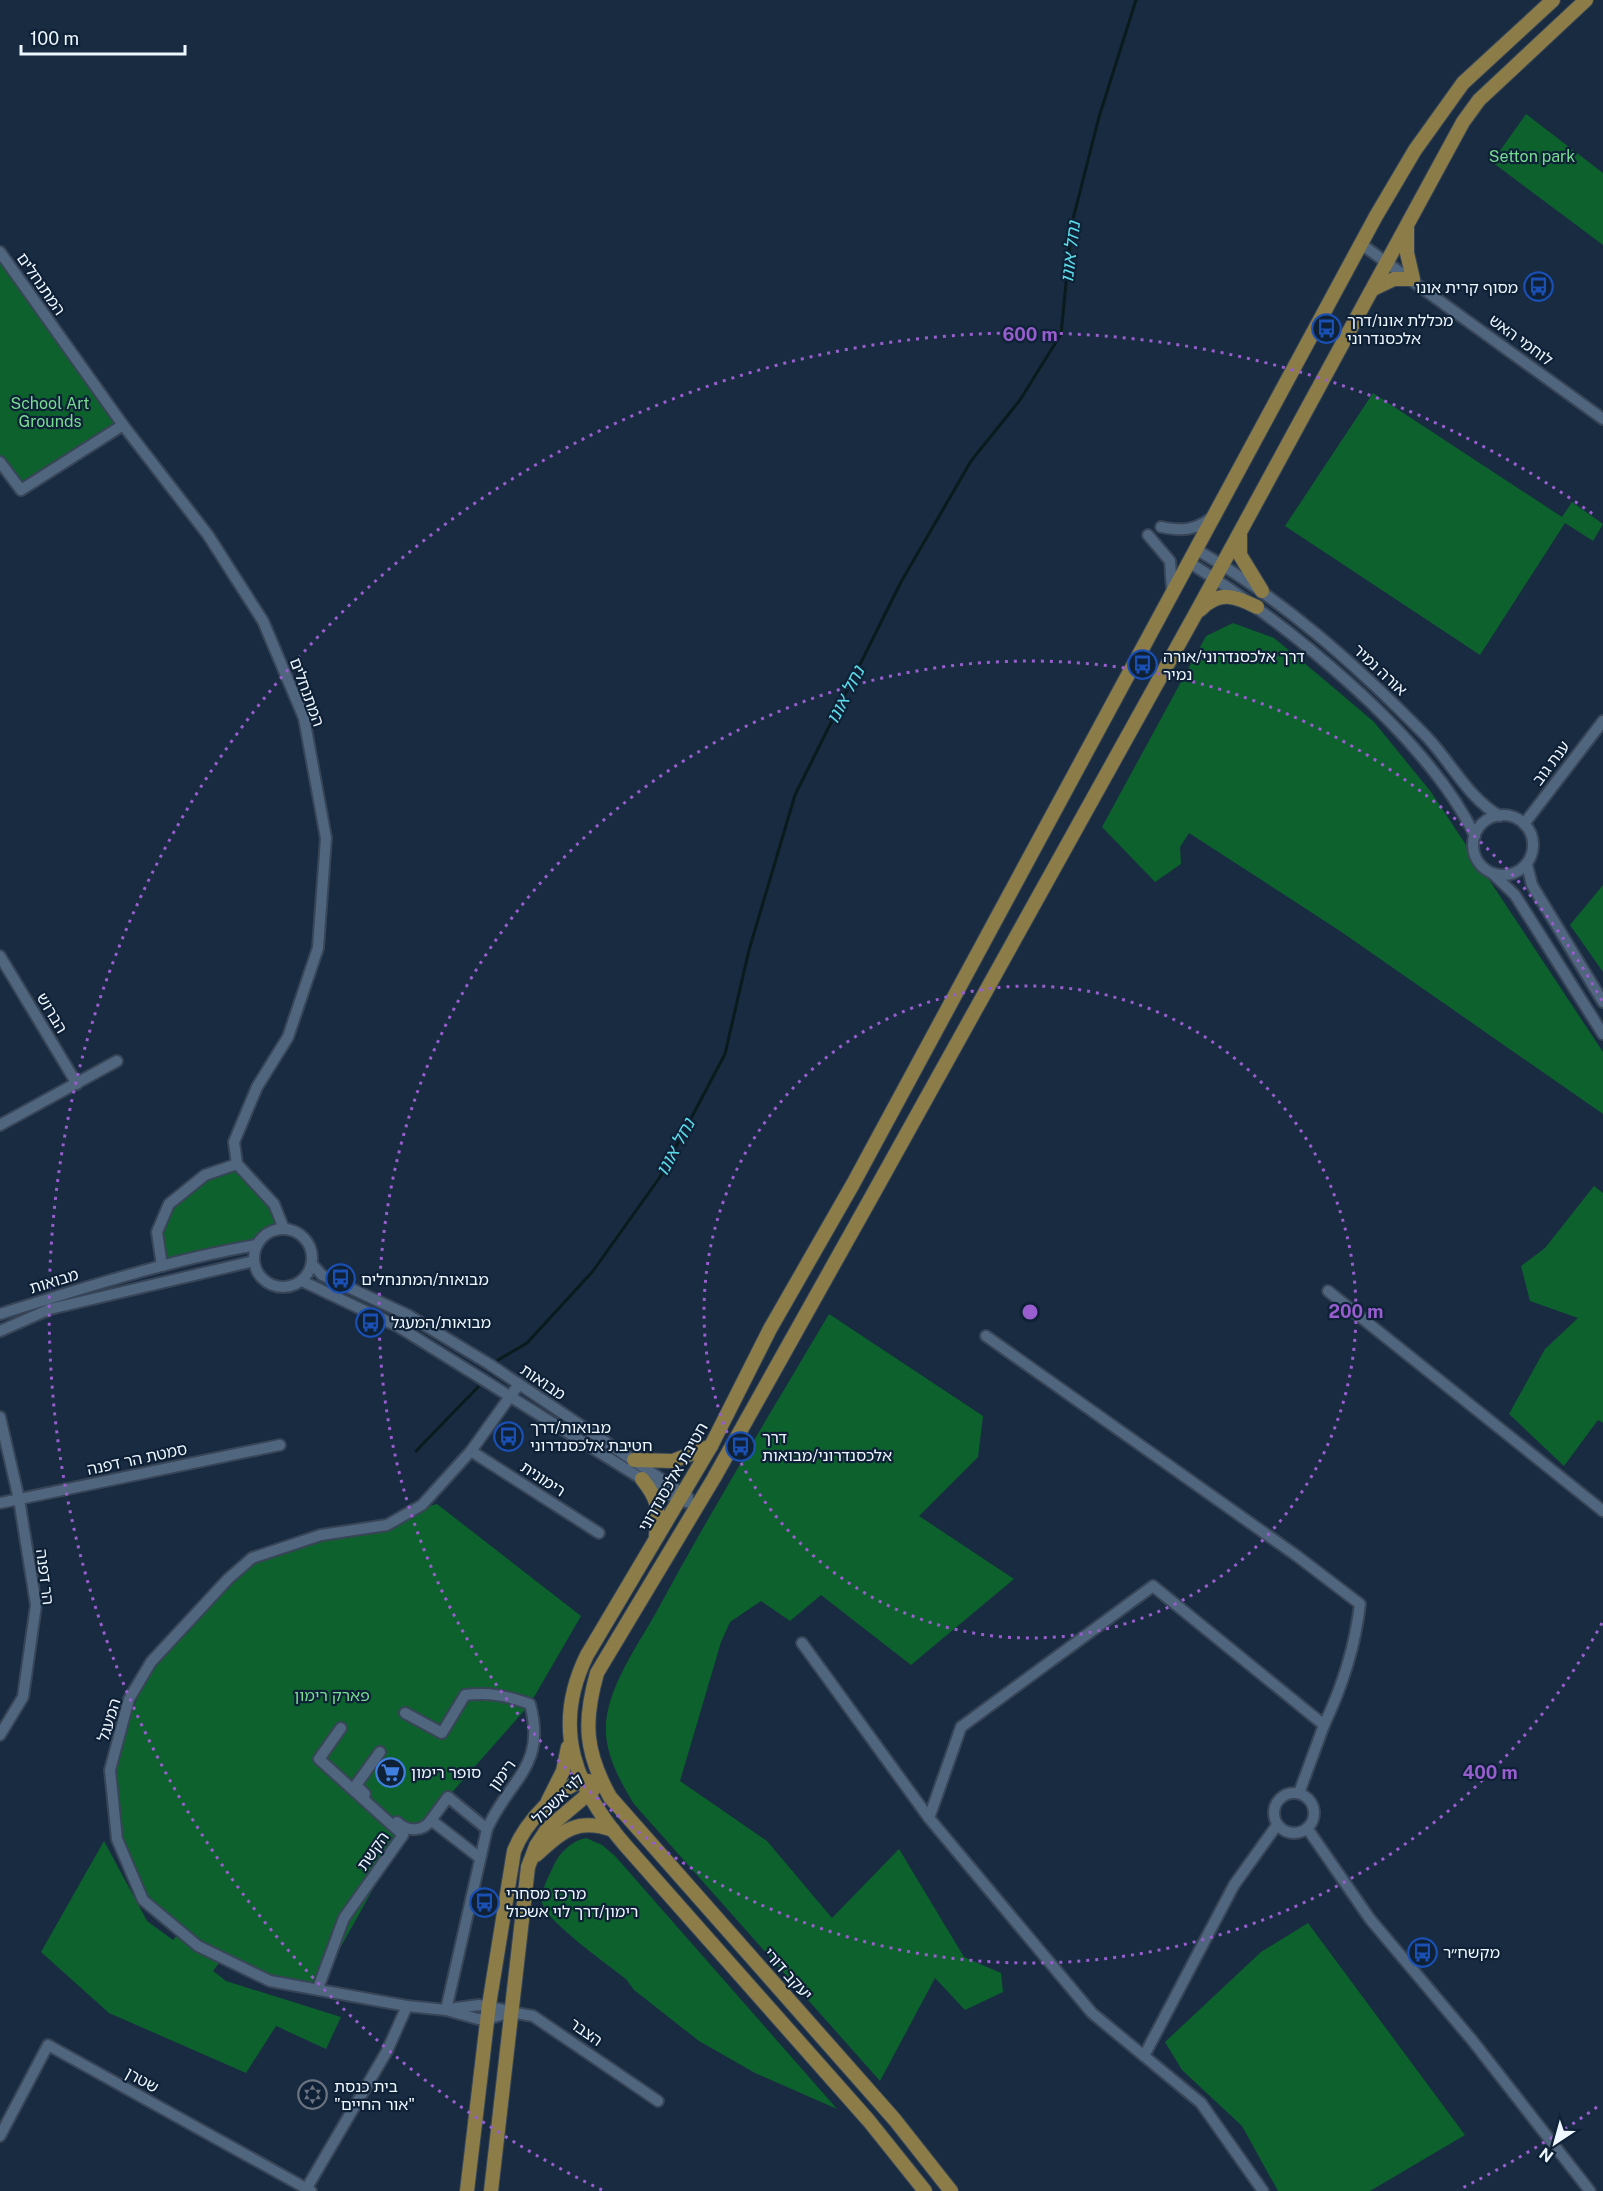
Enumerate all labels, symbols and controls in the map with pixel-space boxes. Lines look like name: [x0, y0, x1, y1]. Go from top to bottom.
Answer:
scale bar: [21, 18, 184, 56]
text: 100 m: [30, 28, 79, 49]
park label: Setton park: [1489, 147, 1575, 166]
water label: נחל אונו: [1056, 219, 1084, 284]
street label: המתנחלים: [13, 249, 69, 319]
bus stop icon: מסוף קרית אונו: [1523, 271, 1555, 303]
place label: מסוף קרית אונו: [1415, 278, 1518, 297]
street label: לוחמי האש: [1485, 310, 1557, 370]
place label: מכללת אונו/דרך אלכסנדרוני: [1347, 311, 1453, 348]
bus stop icon: מכללת אונו/דרך אלכסנדרוני: [1310, 313, 1342, 345]
text: 600 m: [1002, 324, 1058, 345]
park label: School Art Grounds: [11, 394, 89, 431]
street label: אורה נמיר: [1349, 640, 1411, 700]
place label: דרך אלכסנדרוני/אורה נמיר: [1163, 647, 1305, 684]
bus stop icon: דרך אלכסנדרוני/אורה נמיר: [1126, 649, 1158, 681]
street label: המתנחלים: [286, 655, 328, 729]
water label: נחל אונו: [822, 662, 869, 727]
street label: ענת גוב: [1528, 737, 1574, 789]
street label: הברוש: [33, 989, 71, 1037]
water label: נחל אונו: [651, 1114, 699, 1179]
bus stop icon: מבואות/המתנחלים: [324, 1263, 356, 1295]
street label: מבואות: [27, 1265, 81, 1297]
place label: מבואות/המתנחלים: [361, 1270, 489, 1289]
text: 200 m: [1329, 1301, 1383, 1322]
centre of rings: [1020, 1302, 1040, 1322]
bus stop icon: מבואות/המעגל: [354, 1306, 386, 1338]
place label: מבואות/המעגל: [391, 1313, 491, 1332]
street label: מבואות: [517, 1360, 569, 1404]
place label: מבואות/דרך חטיבת אלכסנדרוני: [530, 1418, 653, 1455]
street label: חטיבת אלכסנדרוני: [634, 1419, 712, 1535]
bus stop icon: מבואות/דרך חטיבת אלכסנדרוני: [493, 1420, 525, 1452]
place label: דרך אלכסנדרוני/מבואות: [762, 1428, 892, 1465]
bus stop icon: דרך אלכסנדרוני/מבואות: [725, 1430, 757, 1462]
street label: סמטת הר דפנה: [85, 1439, 189, 1479]
street label: רימונית: [517, 1458, 569, 1500]
street label: הר דפנה: [32, 1548, 58, 1606]
park label: פארק רימון: [294, 1686, 370, 1705]
street label: המעגל: [93, 1696, 125, 1744]
supermarket icon: סופר רימון: [374, 1756, 406, 1788]
street label: רימון: [484, 1756, 520, 1794]
text: 400 m: [1462, 1762, 1518, 1783]
place label: סופר רימון: [411, 1763, 481, 1782]
street label: לוי אשכול: [528, 1770, 588, 1828]
street label: הקשת: [353, 1828, 393, 1874]
place label: מרכז מסחרי רימון/דרך לוי אשכול: [506, 1884, 638, 1921]
bus stop icon: מרכז מסחרי רימון/דרך לוי אשכול: [469, 1886, 501, 1918]
bus stop icon: מקשח״ר: [1406, 1936, 1438, 1968]
place label: מקשח״ר: [1443, 1943, 1500, 1962]
street label: יעקב דורי: [760, 1944, 816, 2004]
street label: הצבר: [566, 2014, 606, 2050]
street label: שטרן: [122, 2063, 162, 2097]
place label: בית כנסת "אור החיים": [334, 2077, 415, 2114]
synagogue icon: בית כנסת "אור החיים": [297, 2079, 329, 2111]
north arrow: [1525, 2113, 1585, 2173]
text: N: [1536, 2143, 1557, 2166]

